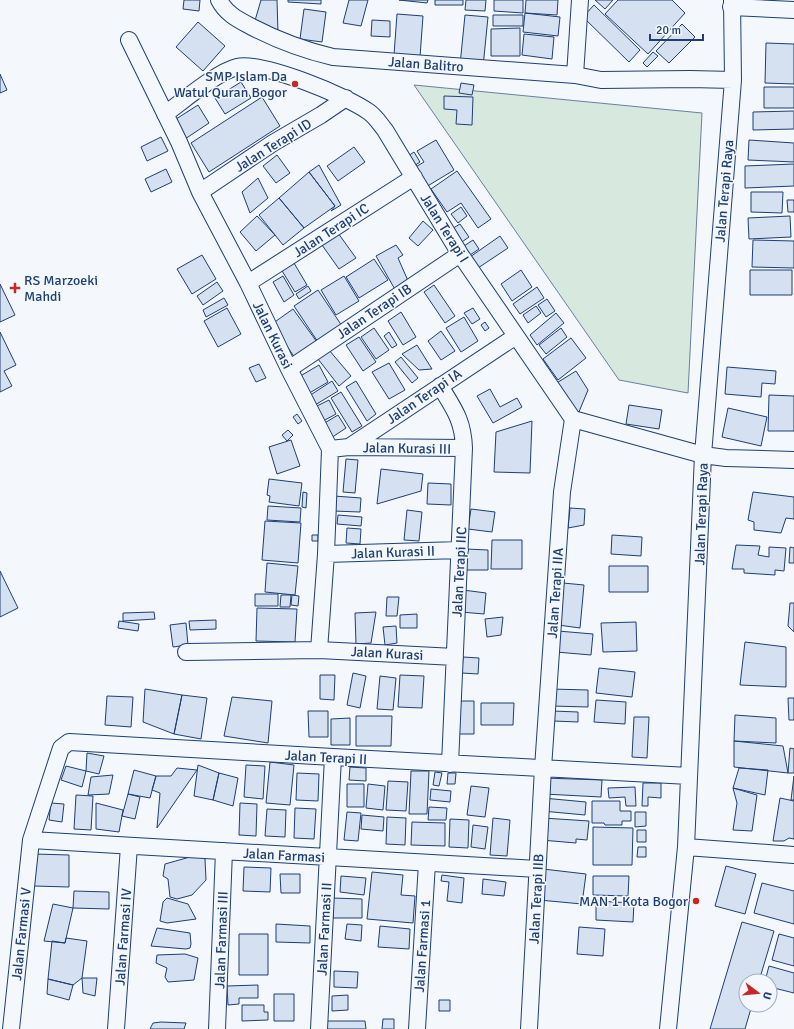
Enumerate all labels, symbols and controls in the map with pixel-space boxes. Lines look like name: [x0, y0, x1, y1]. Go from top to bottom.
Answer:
scale bar: [650, 16, 703, 42]
text: 20 m: [656, 23, 681, 38]
street label: Jalan Balitro: [388, 53, 464, 76]
place label: SMP Islam Da Watul Quran Bogor: [174, 68, 288, 101]
marker: SMP Islam Da Watul Quran Bogor: [290, 79, 300, 89]
street label: Jalan Terapi ID: [232, 115, 315, 176]
street label: Jalan Terapi Raya: [712, 139, 737, 243]
street label: Jalan Terapi I: [417, 191, 473, 266]
street label: Jalan Terapi IC: [290, 200, 372, 261]
place label: RS Marzoeki Mahdi: [24, 272, 98, 305]
street label: Jalan Terapi IB: [334, 280, 415, 343]
marker: RS Marzoeki Mahdi: [9, 282, 21, 294]
street label: Jalan Kurasi: [249, 299, 296, 372]
street label: Jalan Terapi IA: [384, 365, 465, 428]
street label: Jalan Kurasi III: [363, 439, 451, 458]
street label: Jalan Terapi Raya: [691, 462, 712, 566]
street label: Jalan Terapi IIC: [449, 526, 470, 618]
street label: Jalan Kurasi II: [351, 543, 435, 562]
street label: Jalan Terapi IIA: [544, 547, 567, 639]
street label: Jalan Kurasi: [350, 643, 424, 664]
street label: Jalan Terapi II: [284, 747, 368, 768]
street label: Jalan Farmasi: [242, 845, 325, 866]
street label: Jalan Terapi IIB: [526, 853, 547, 945]
street label: Jalan Farmasi II: [314, 882, 335, 976]
street label: Jalan Farmasi V: [8, 887, 35, 981]
street label: Jalan Farmasi IV: [112, 888, 135, 986]
street label: Jalan Farmasi III: [211, 891, 232, 989]
place label: MAN 1 Kota Bogor: [579, 893, 689, 910]
marker: MAN 1 Kota Bogor: [691, 896, 701, 906]
street label: Jalan Farmasi 1: [411, 899, 434, 993]
north arrow: [738, 973, 778, 1013]
text: U: [760, 990, 774, 1001]

